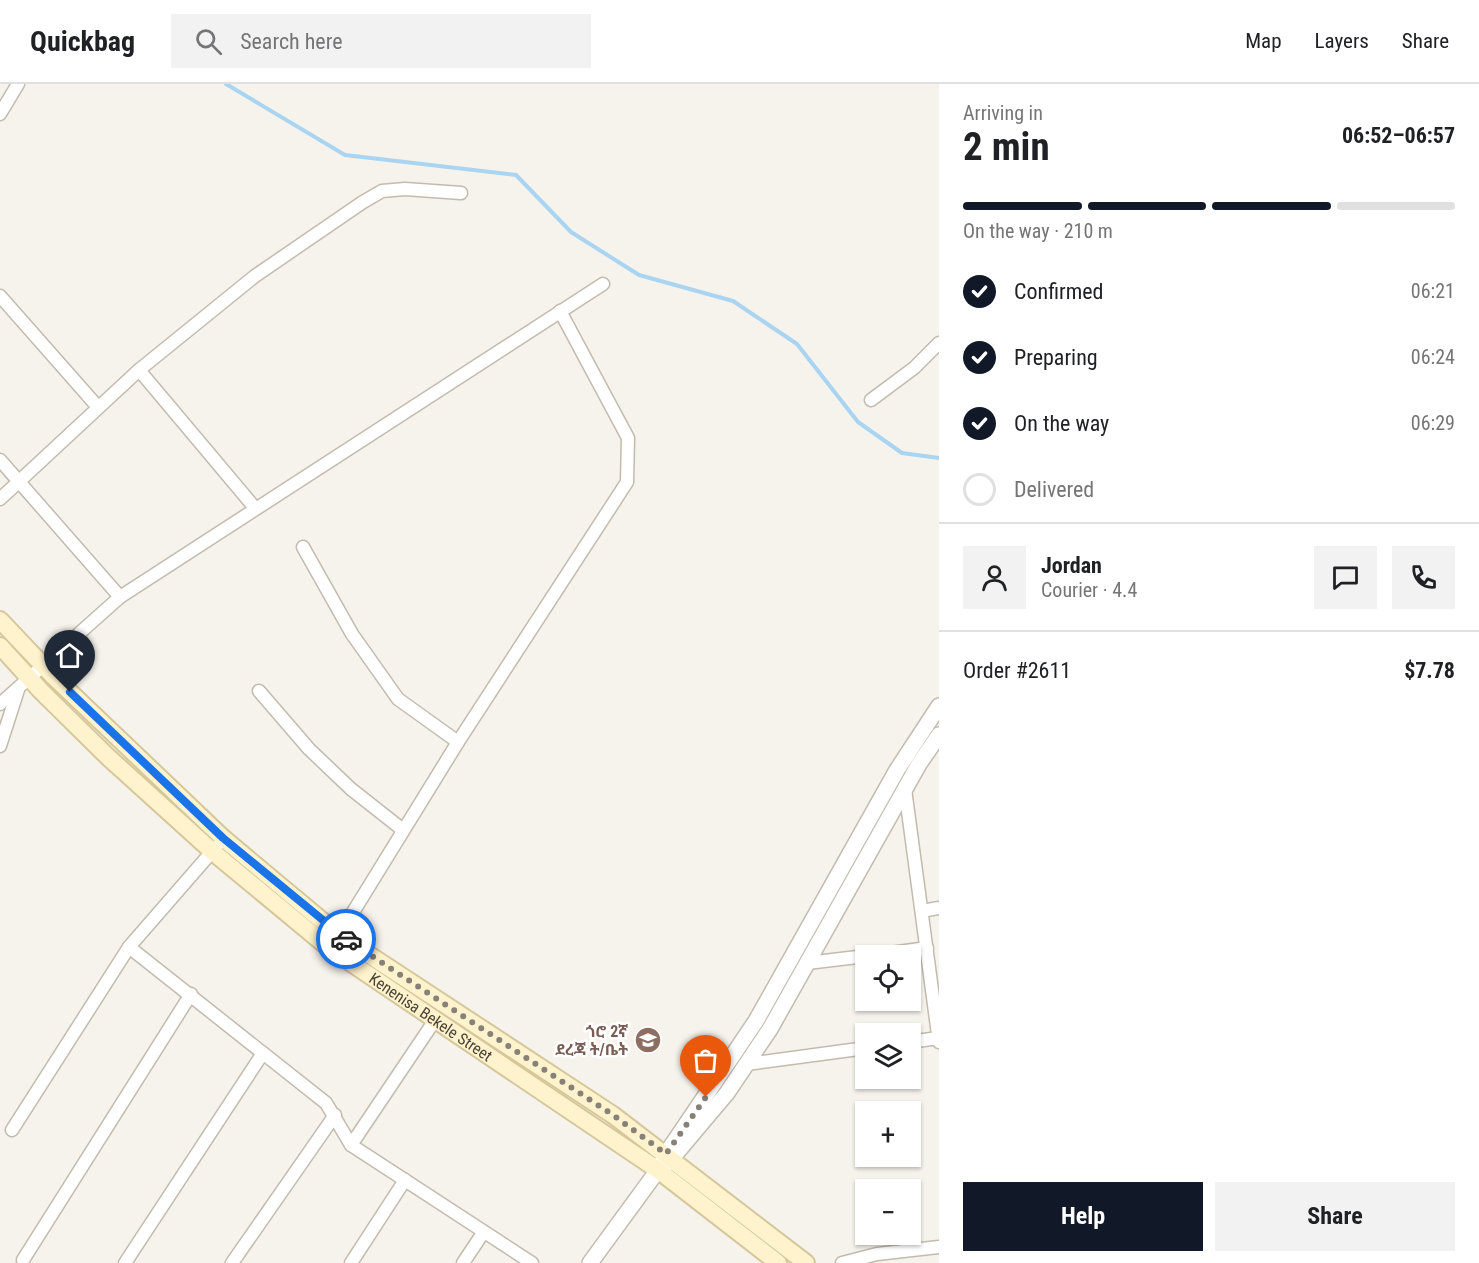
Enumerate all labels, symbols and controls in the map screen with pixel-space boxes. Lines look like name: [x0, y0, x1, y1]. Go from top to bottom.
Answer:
search box: [171, 14, 591, 68]
text: Quickbag: [30, 25, 135, 58]
icon: search: [192, 25, 225, 58]
text: Search here: [240, 29, 342, 54]
text: Map: [1245, 29, 1282, 53]
text: Layers: [1315, 29, 1369, 53]
text: Share: [1402, 29, 1449, 53]
text: Arriving in: [963, 101, 1043, 125]
text: 06:52–06:57: [1342, 123, 1455, 148]
text: 2 min: [963, 124, 1050, 170]
text: On the way · 210 m: [963, 219, 1113, 243]
icon: check: [963, 275, 996, 308]
text: Confirmed: [1014, 279, 1103, 304]
text: 06:21: [1411, 279, 1455, 303]
icon: check: [963, 341, 996, 374]
text: Preparing: [1014, 345, 1098, 370]
text: 06:24: [1411, 345, 1455, 369]
icon: check: [963, 407, 996, 440]
text: On the way: [1014, 411, 1109, 436]
text: 06:29: [1411, 411, 1455, 435]
text: Delivered: [1014, 477, 1094, 502]
button: person: [963, 546, 1026, 609]
button: chat: [1314, 546, 1377, 609]
button: phone: [1392, 546, 1455, 609]
text: Jordan: [1041, 553, 1102, 578]
text: Courier · 4.4: [1041, 578, 1137, 602]
pin: [44, 630, 95, 692]
icon: home: [53, 639, 86, 672]
text: Order #2611: [963, 658, 1071, 683]
text: $7.78: [1404, 658, 1455, 683]
courier: [316, 909, 376, 969]
icon: car: [330, 923, 363, 956]
map controls: [855, 945, 921, 1245]
button: locate: [855, 945, 921, 1011]
street label: Kenenisa Bekele Street: [365, 969, 496, 1066]
place label: ጎሮ 2ኛ ደረጃ ት/ቤት: [555, 1022, 628, 1059]
button: layers: [855, 1023, 921, 1089]
school or university icon: ጎሮ 2ኛ ደረጃ ት/ቤት: [633, 1025, 663, 1055]
pin: [680, 1035, 731, 1097]
icon: bag: [689, 1044, 722, 1077]
button: +: [855, 1101, 921, 1167]
button: −: [855, 1179, 921, 1245]
button: Help: [963, 1182, 1203, 1251]
button: Share: [1215, 1182, 1455, 1251]

